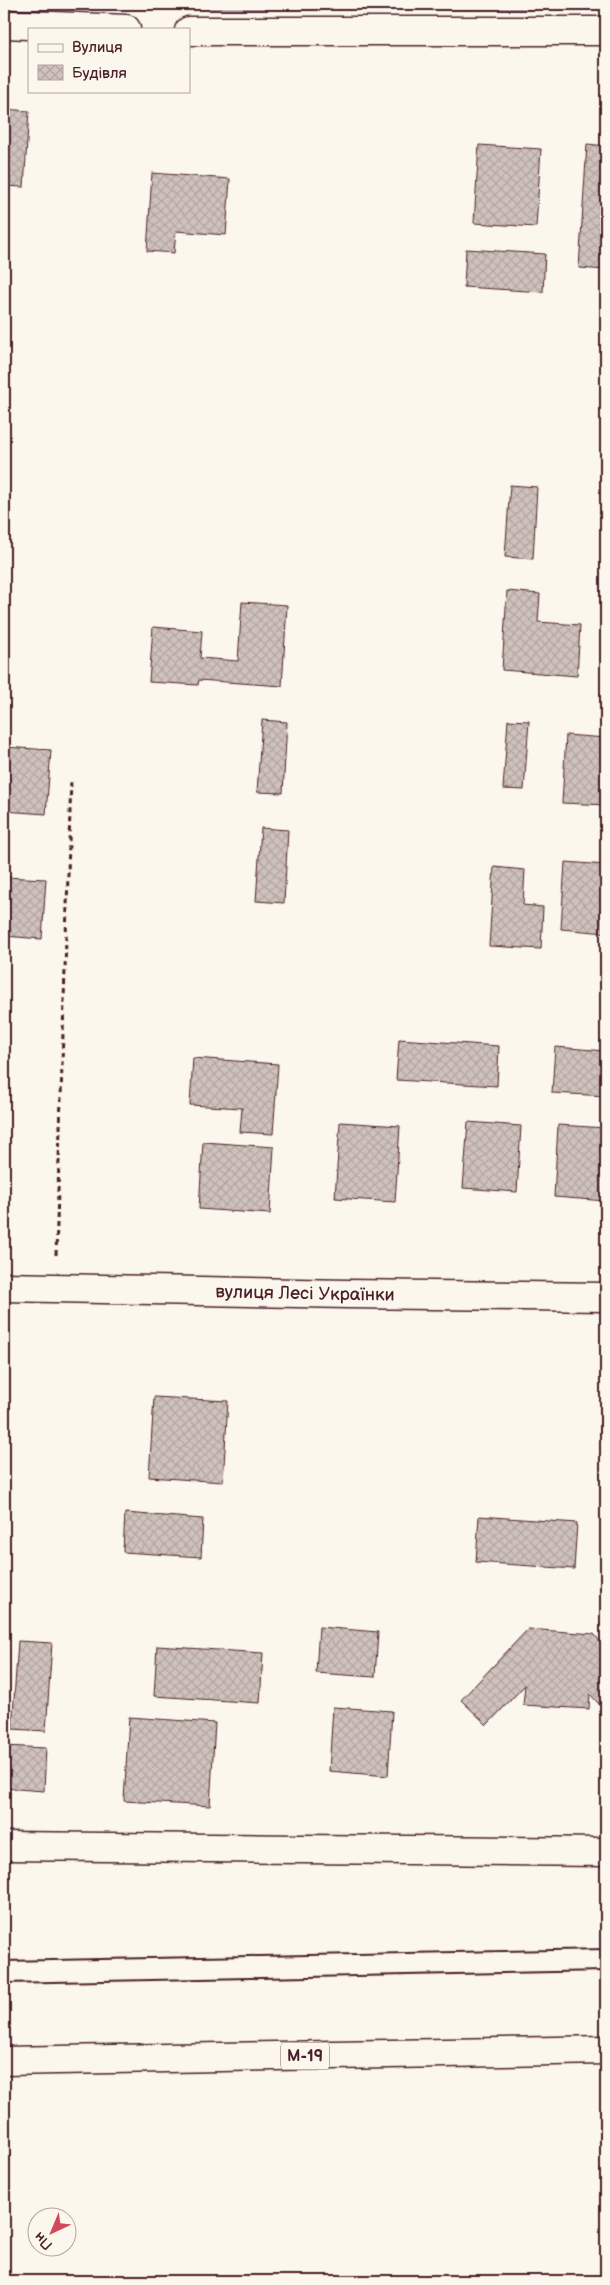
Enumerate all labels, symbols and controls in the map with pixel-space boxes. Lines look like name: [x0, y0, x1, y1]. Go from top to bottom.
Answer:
legend: [28, 28, 190, 92]
text: Вулиця: [72, 38, 123, 57]
text: Будівля: [72, 64, 127, 83]
street label: вулиця Лесі Українки: [215, 1281, 395, 1305]
road number: М-19: [281, 2042, 329, 2070]
north arrow: [28, 2208, 78, 2258]
text: Пн: [31, 2228, 56, 2254]

